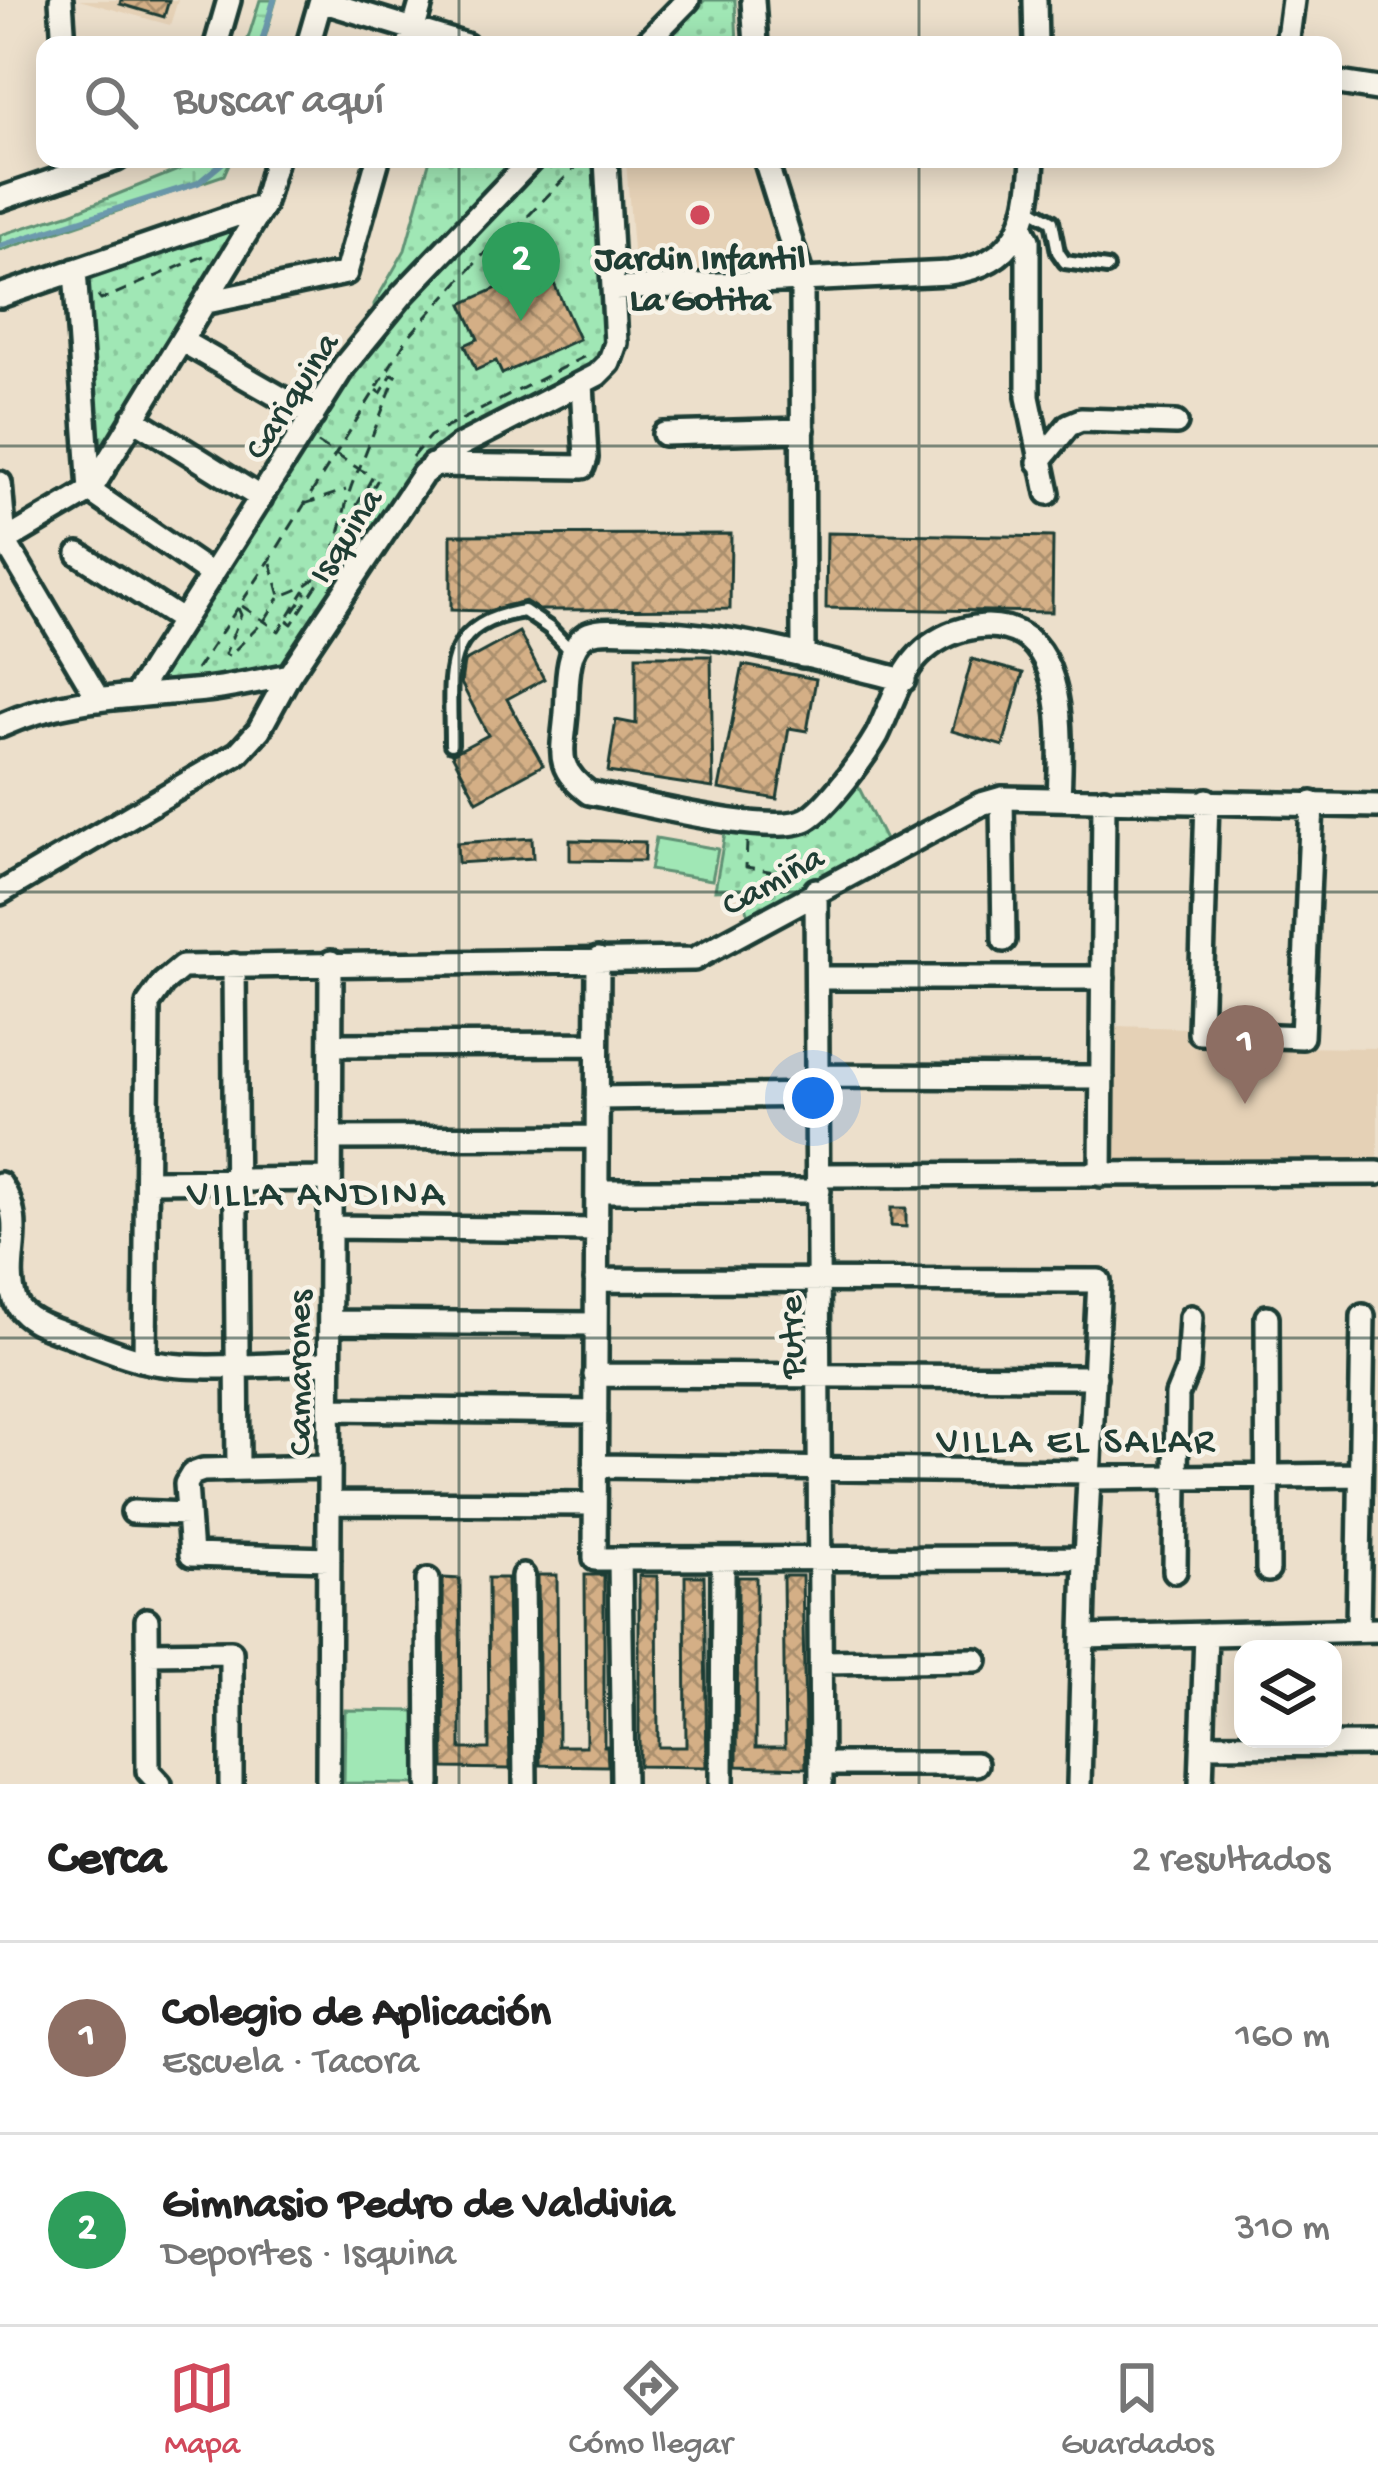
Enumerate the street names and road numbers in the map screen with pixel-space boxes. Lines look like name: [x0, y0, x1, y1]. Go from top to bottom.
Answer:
street label: Cariquina: [237, 325, 352, 469]
street label: Isquina: [302, 481, 396, 593]
street label: Camiña: [716, 838, 834, 929]
street label: Camarones: [281, 1289, 324, 1456]
street label: Putre: [772, 1295, 817, 1380]

